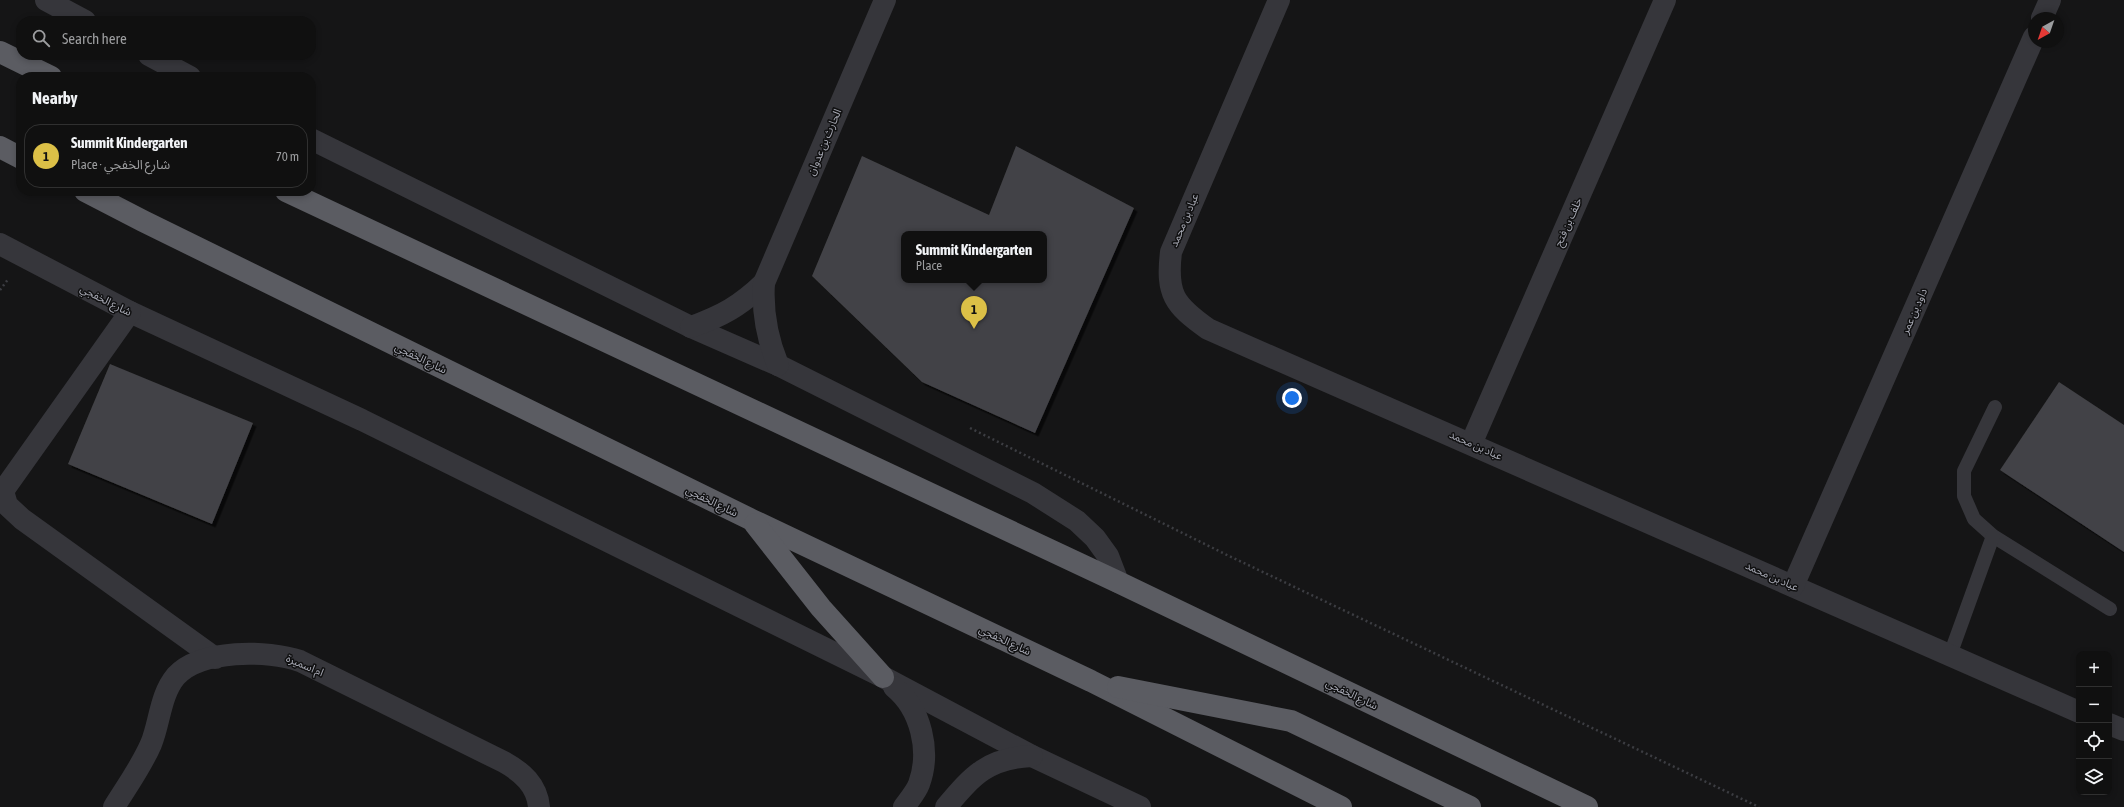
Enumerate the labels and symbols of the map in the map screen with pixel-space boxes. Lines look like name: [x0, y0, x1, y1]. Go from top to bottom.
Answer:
north arrow: [2028, 12, 2064, 48]
street label: الحارث بن عدوان: [805, 107, 844, 177]
street label: عباد بن محمد: [1167, 191, 1202, 249]
street label: خلف بن فتح: [1552, 195, 1586, 249]
street label: شارع الخفجي: [77, 282, 134, 321]
street label: داود بن عمر: [1898, 287, 1930, 337]
pin: 1: [961, 296, 987, 329]
street label: شارع الخفجي: [392, 340, 449, 379]
your location: [1282, 388, 1302, 408]
street label: عباد بن محمد: [1447, 428, 1505, 463]
street label: شارع الخفجي: [683, 483, 740, 522]
street label: عباد بن محمد: [1743, 559, 1801, 594]
street label: شارع الخفجي: [976, 623, 1033, 661]
street label: ام اسميرة: [284, 652, 326, 680]
street label: شارع الخفجي: [1323, 676, 1380, 715]

